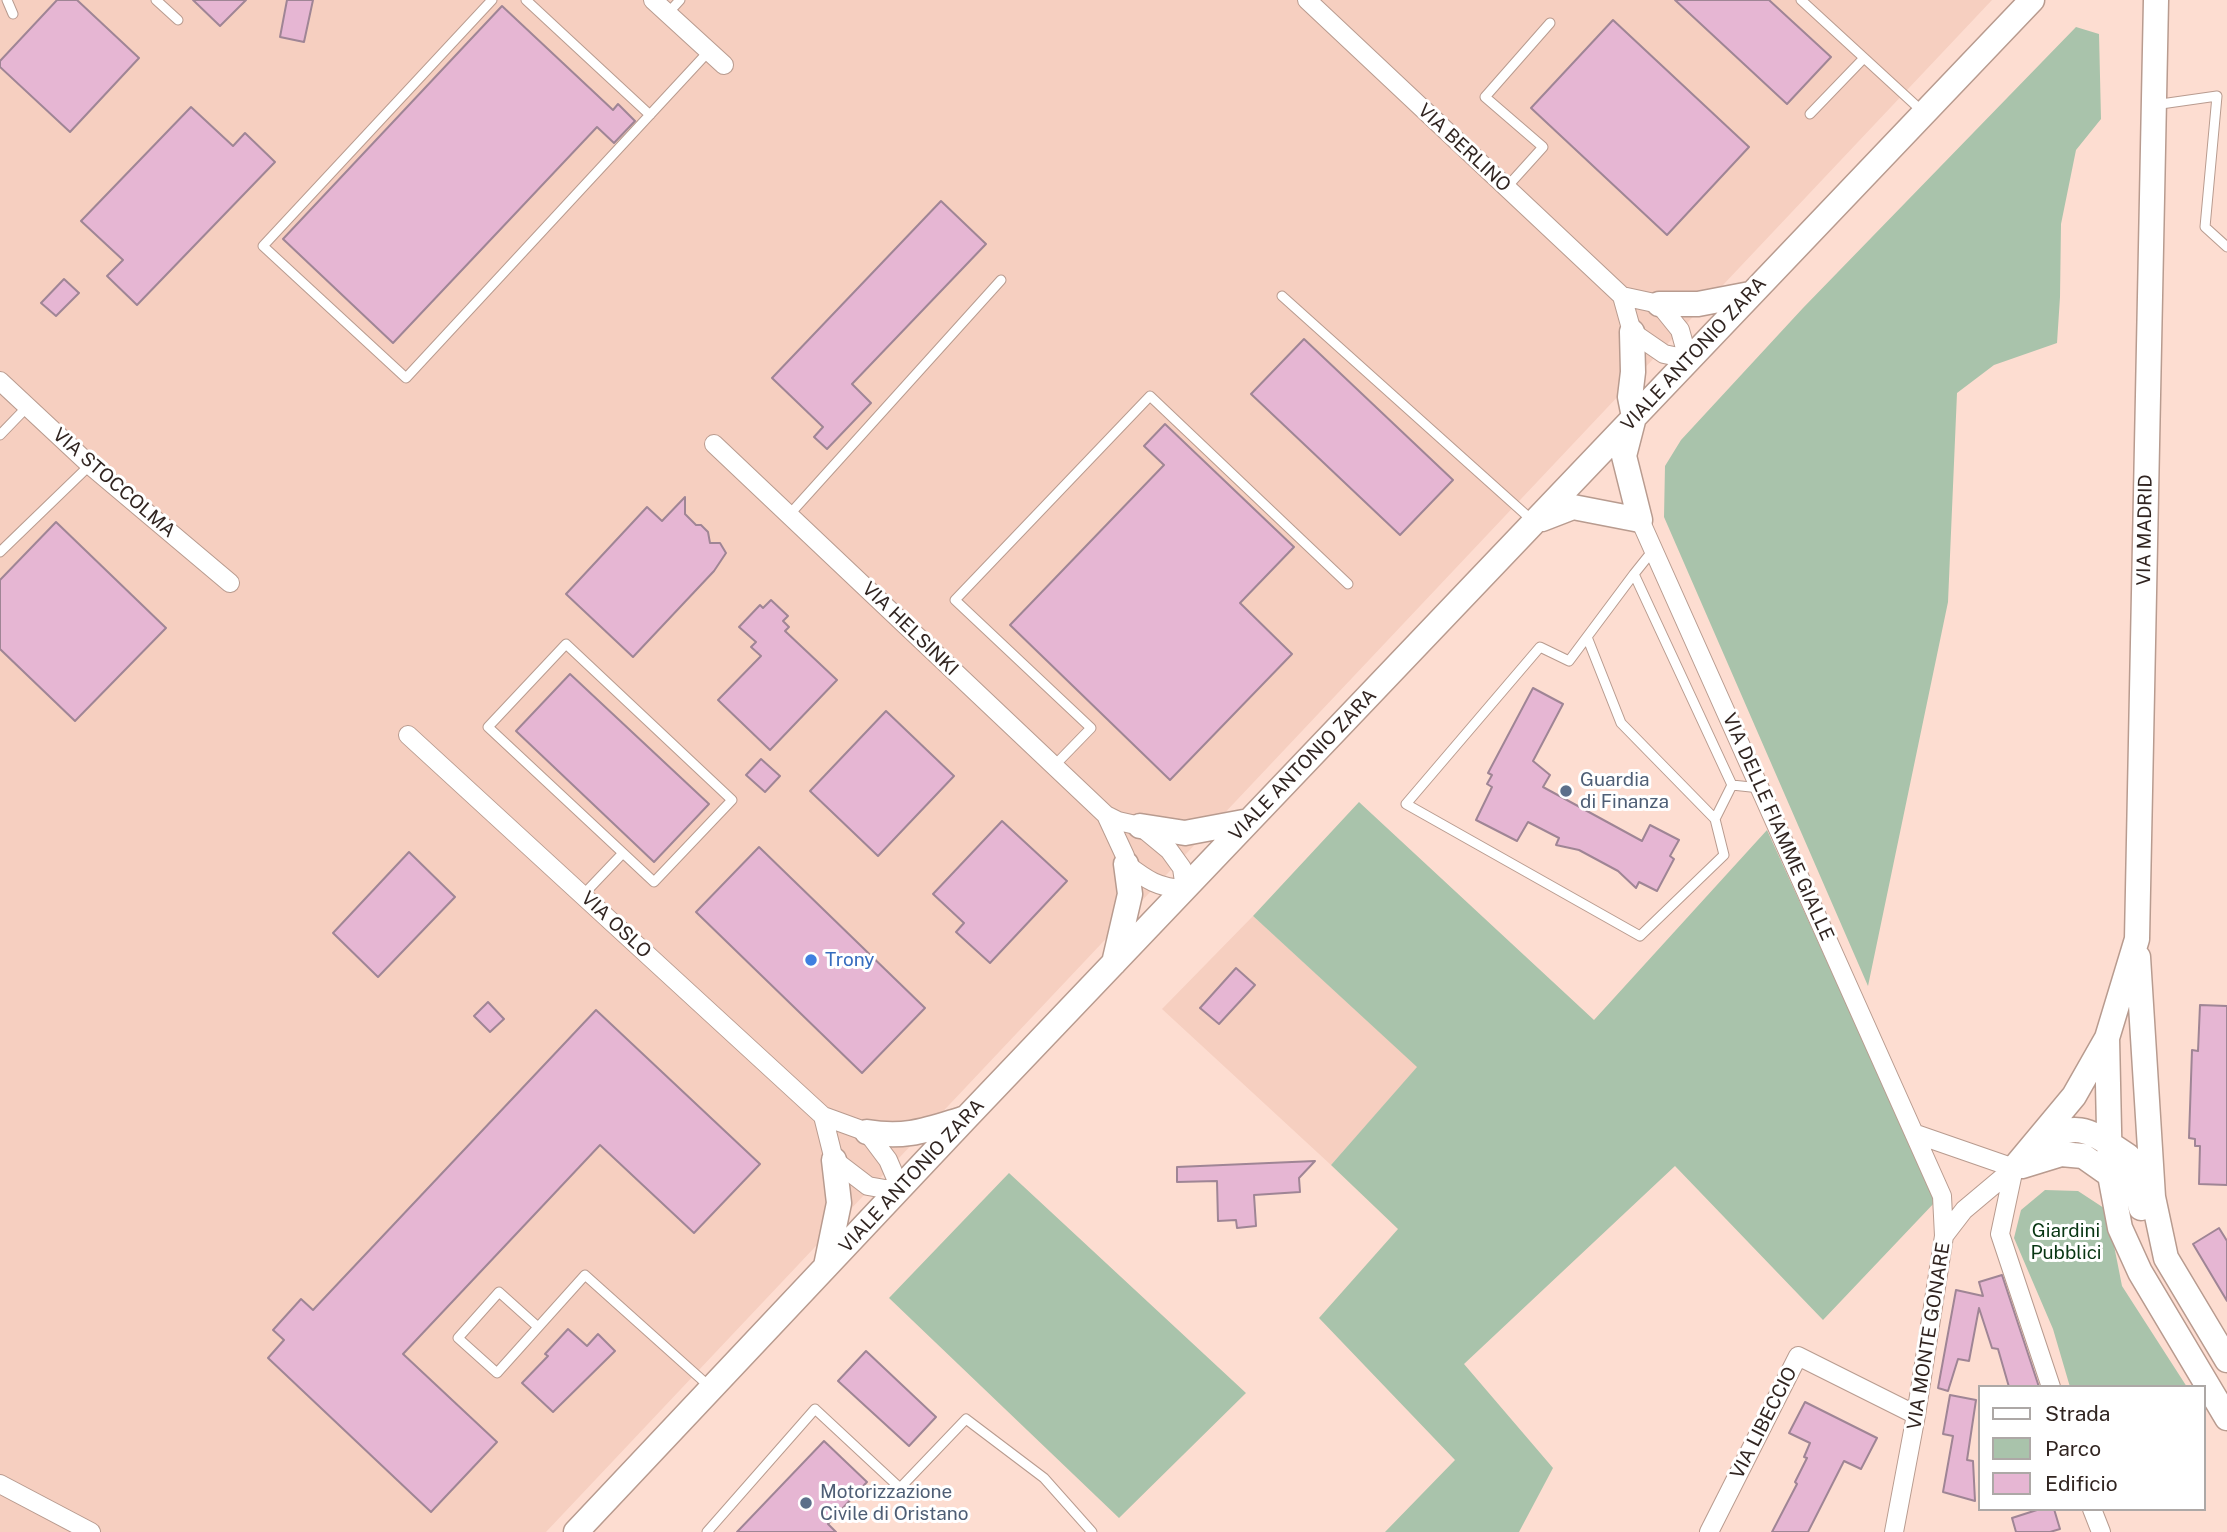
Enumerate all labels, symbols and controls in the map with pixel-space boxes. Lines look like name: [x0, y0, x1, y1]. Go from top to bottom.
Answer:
street label: VIA BERLINO: [1413, 99, 1515, 197]
street label: VIALE ANTONIO ZARA: [1617, 272, 1771, 436]
street label: VIA STOCCOLMA: [48, 424, 180, 542]
street label: VIA MADRID: [2133, 474, 2157, 586]
street label: VIA HELSINKI: [857, 577, 963, 681]
street label: VIALE ANTONIO ZARA: [1225, 684, 1381, 846]
street label: VIA DELLE FIAMME GIALLE: [1717, 710, 1839, 944]
place label: Guardia di Finanza: [1580, 769, 1669, 813]
marker: Guardia di Finanza: [1558, 783, 1574, 799]
street label: VIA OSLO: [576, 887, 656, 963]
place label: Trony: [825, 949, 874, 971]
marker: Trony: [803, 952, 819, 968]
street label: VIALE ANTONIO ZARA: [835, 1094, 989, 1258]
park label: Giardini Pubblici: [2030, 1220, 2102, 1264]
street label: VIA MONTE GONARE: [1903, 1241, 1955, 1431]
street label: VIA LIBECCIO: [1726, 1363, 1802, 1483]
legend: [1979, 1385, 2206, 1511]
text: Strada: [2045, 1401, 2110, 1426]
text: Parco: [2045, 1436, 2101, 1461]
text: Edificio: [2045, 1471, 2118, 1496]
place label: Motorizzazione Civile di Oristano: [820, 1481, 969, 1525]
marker: Motorizzazione Civile di Oristano: [798, 1495, 814, 1511]

